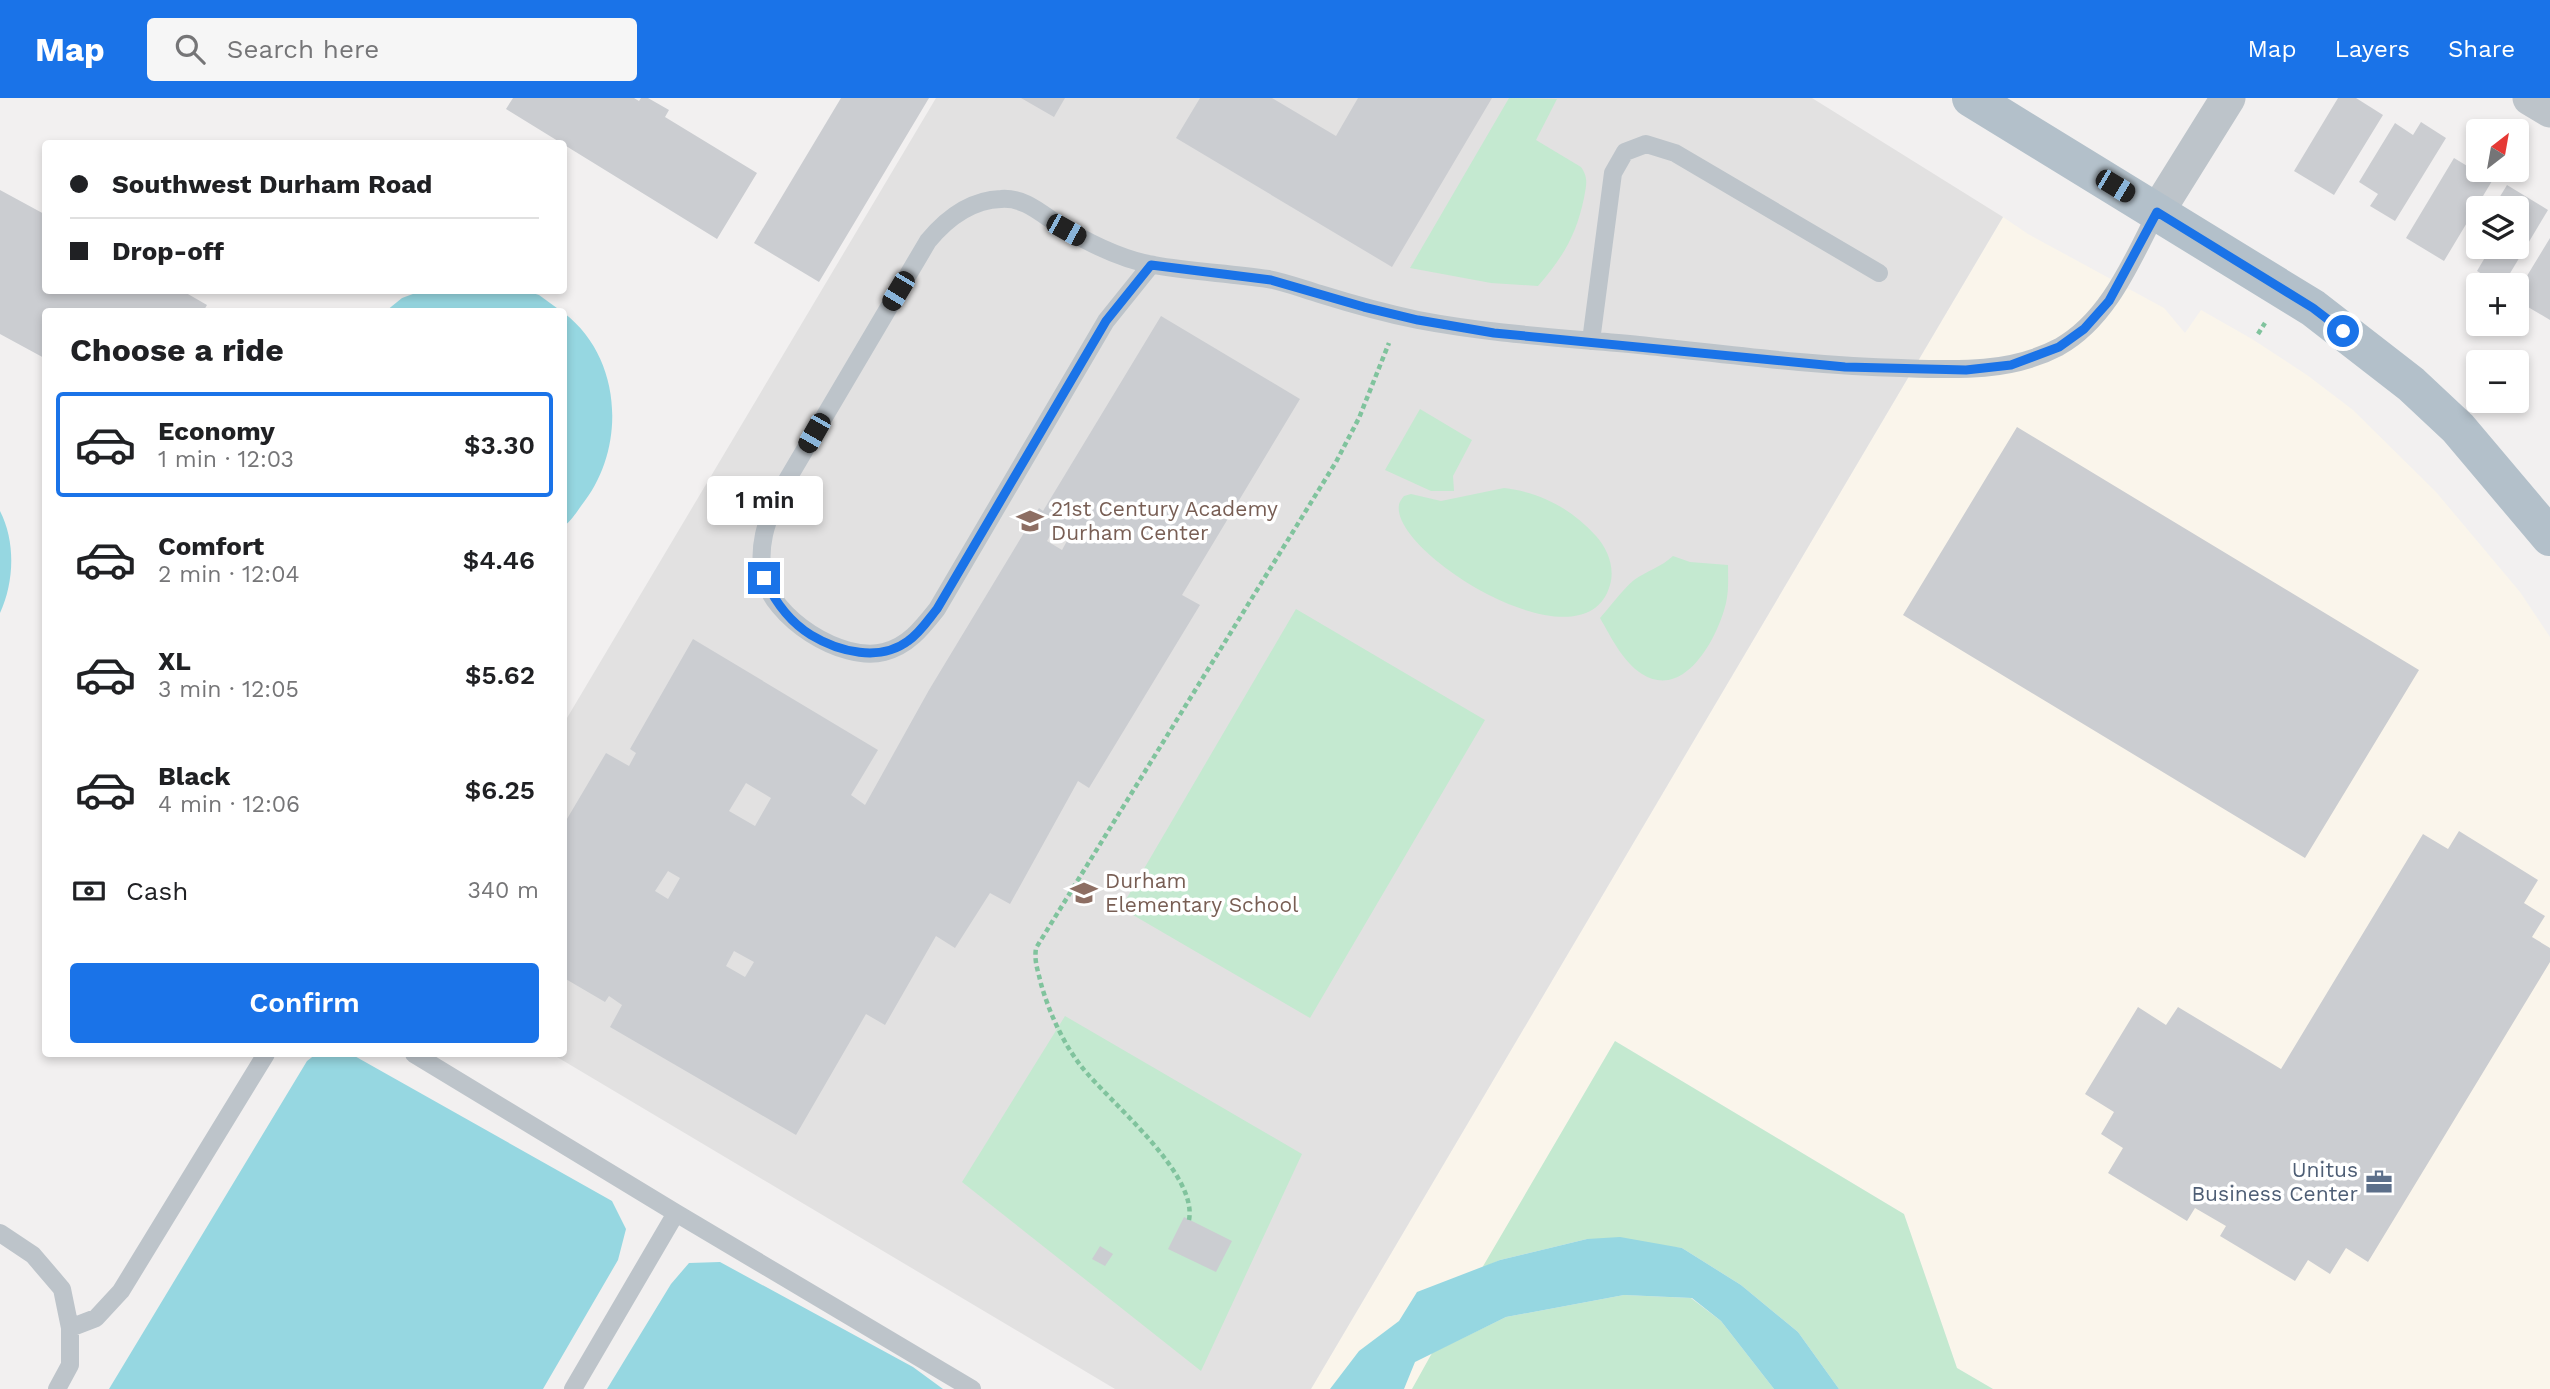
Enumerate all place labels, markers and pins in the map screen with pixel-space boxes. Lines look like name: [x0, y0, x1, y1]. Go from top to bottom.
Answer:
place label: 21st Century Academy Durham Center: [1051, 496, 1278, 545]
school or university icon: 21st Century Academy Durham Center: [1015, 506, 1045, 536]
place label: Durham Elementary School: [1105, 868, 1299, 917]
school or university icon: Durham Elementary School: [1069, 878, 1099, 908]
place label: Unitus Business Center: [2191, 1157, 2358, 1206]
office icon: Unitus Business Center: [2364, 1167, 2394, 1197]

